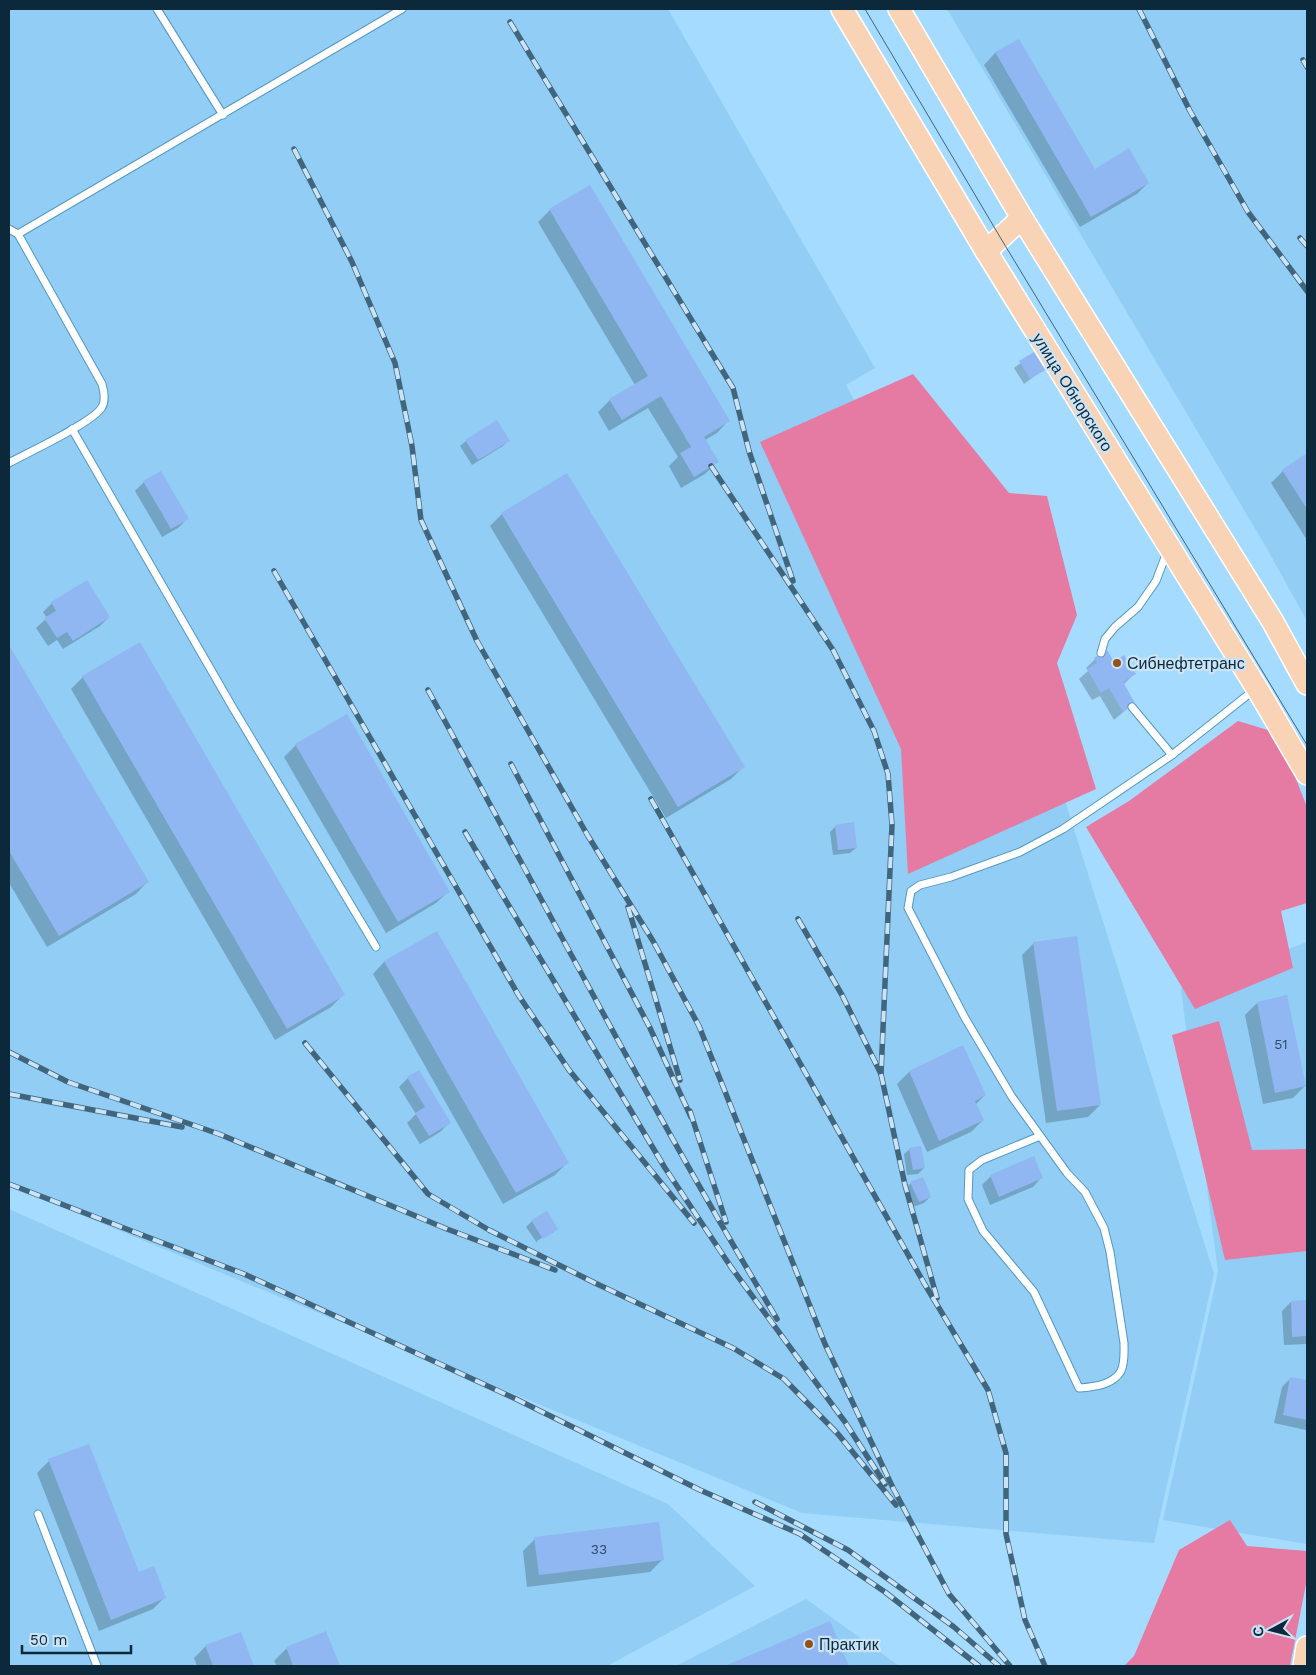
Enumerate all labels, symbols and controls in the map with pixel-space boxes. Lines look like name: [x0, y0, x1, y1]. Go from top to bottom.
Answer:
street label: улица Обнорского: [1028, 329, 1117, 455]
place label: Сибнефтетранс: [1127, 654, 1245, 673]
marker: Сибнефтетранс: [1111, 657, 1123, 669]
house number: 51: [1274, 1036, 1288, 1052]
house number: 33: [591, 1541, 607, 1557]
north arrow: [1246, 1605, 1296, 1655]
scale bar: [22, 1622, 131, 1654]
text: С: [1250, 1626, 1267, 1638]
text: 50 m: [30, 1631, 67, 1649]
place label: Практик: [819, 1635, 880, 1654]
marker: Практик: [803, 1638, 815, 1650]

